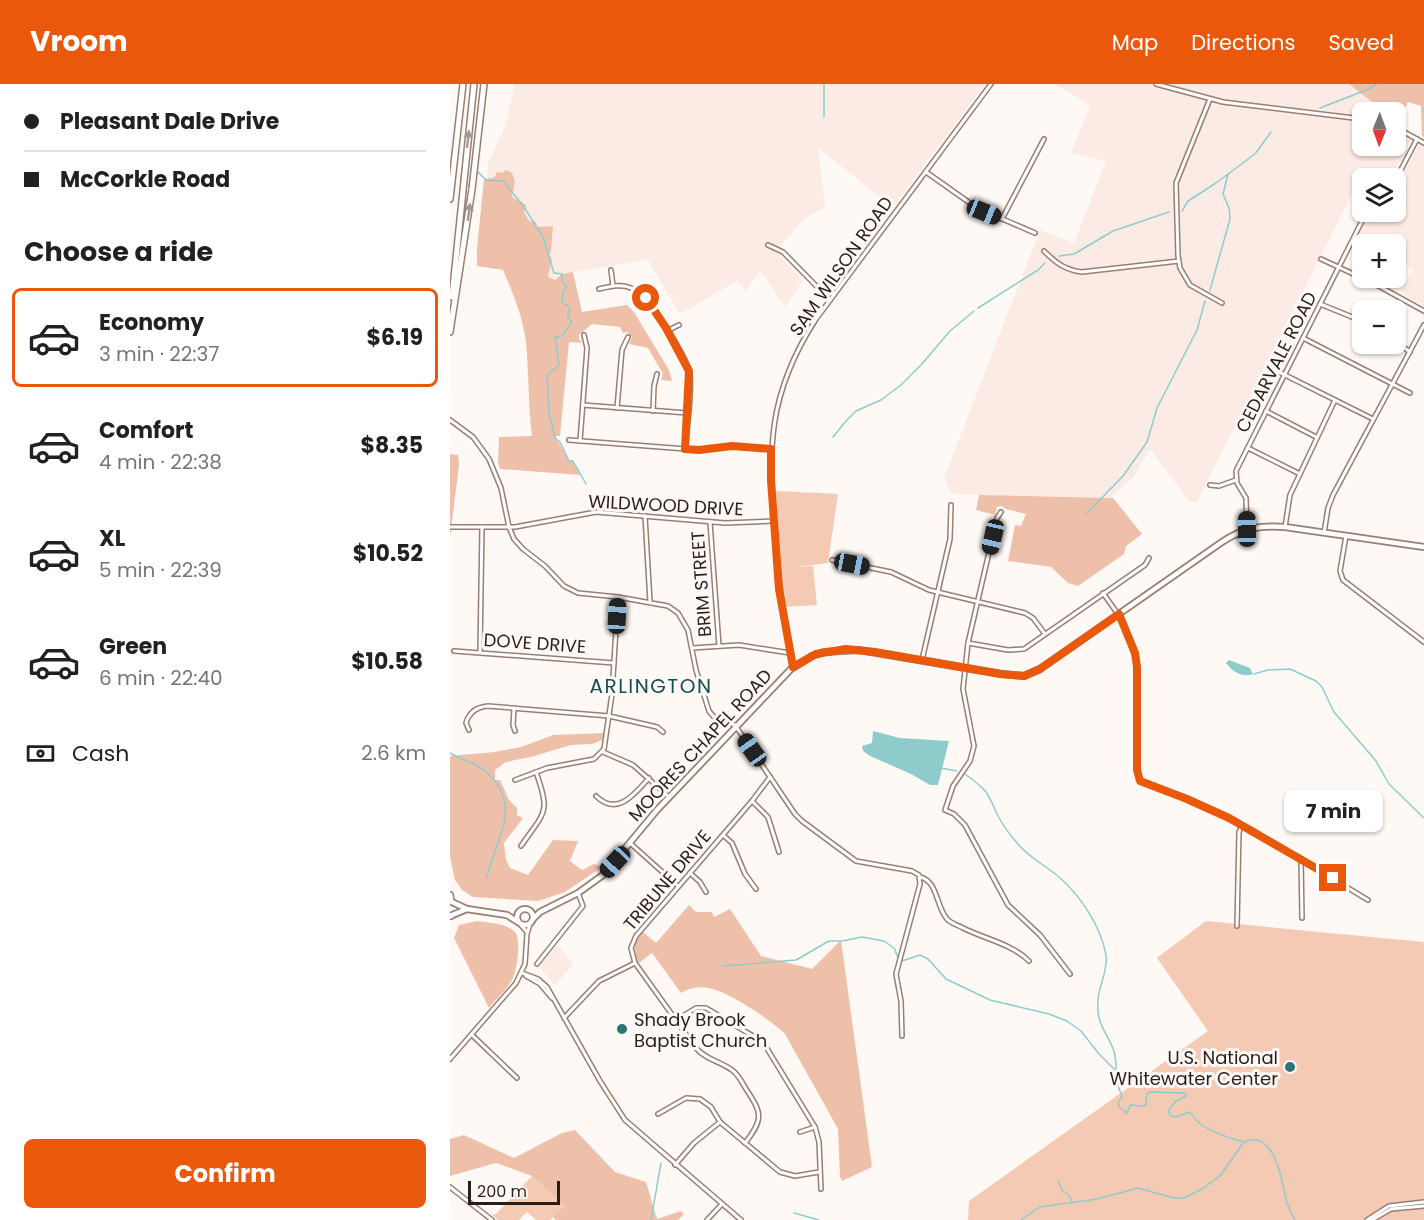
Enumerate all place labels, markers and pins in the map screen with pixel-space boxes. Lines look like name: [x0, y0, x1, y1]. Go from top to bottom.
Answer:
place label: Shady Brook Baptist Church: [634, 1007, 767, 1053]
marker: Shady Brook Baptist Church: [615, 1022, 629, 1036]
place label: U.S. National Whitewater Center: [1110, 1045, 1278, 1091]
marker: U.S. National Whitewater Center: [1283, 1060, 1297, 1074]

